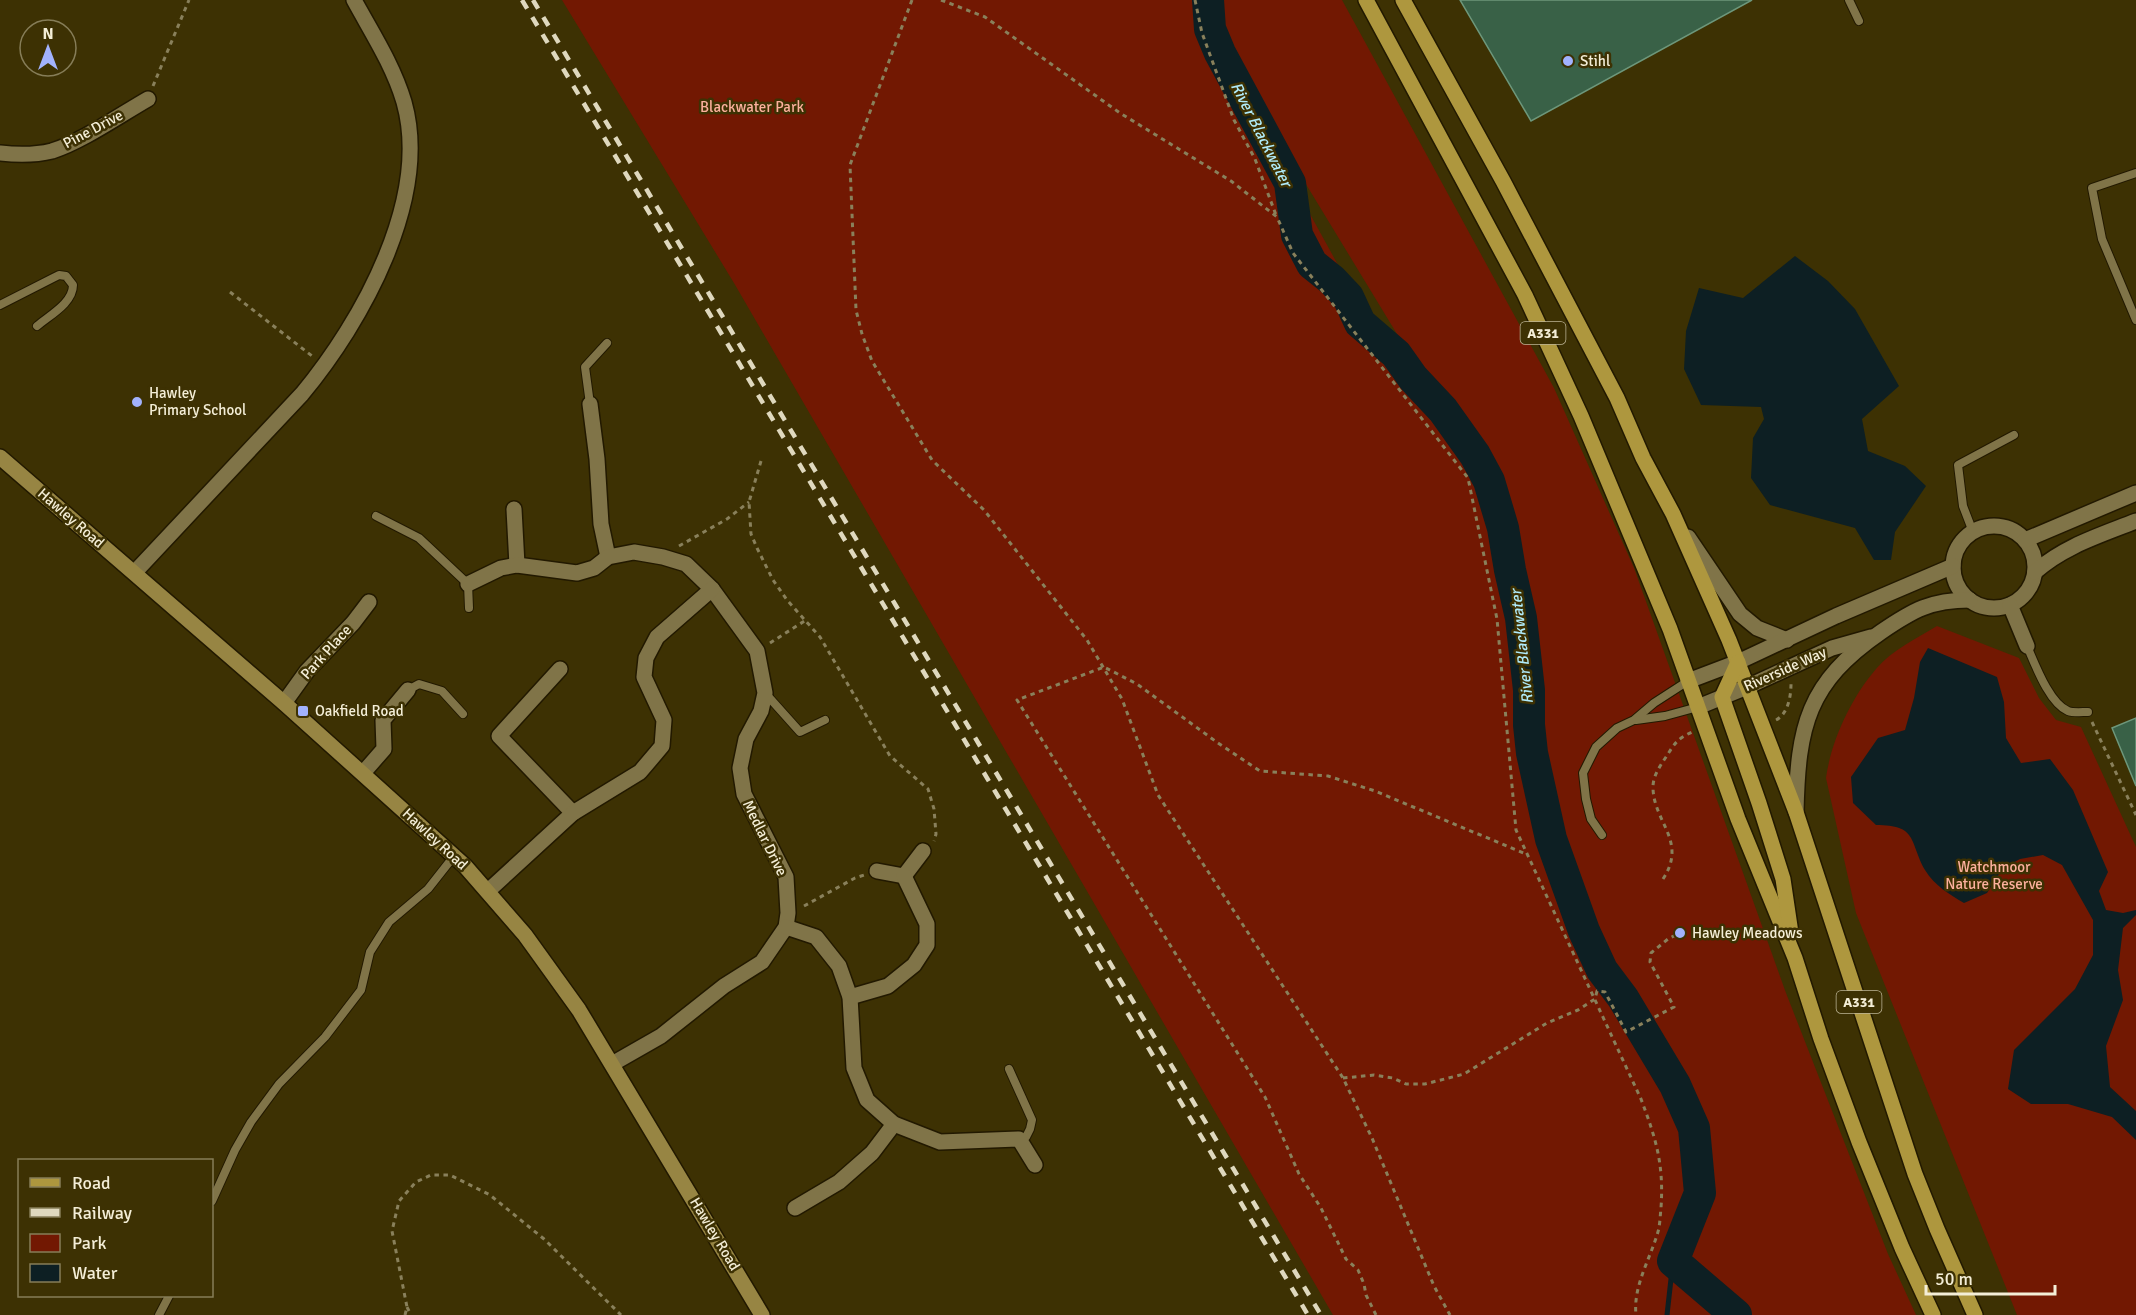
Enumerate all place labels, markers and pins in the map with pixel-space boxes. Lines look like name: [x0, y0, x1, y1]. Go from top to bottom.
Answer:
place label: Stihl: [1580, 52, 1610, 70]
marker: Stihl: [1561, 54, 1575, 68]
place label: Hawley Primary School: [149, 384, 246, 419]
marker: Hawley Primary School: [130, 395, 144, 409]
place label: Oakfield Road: [315, 702, 404, 720]
marker: Oakfield Road: [296, 704, 310, 718]
place label: Hawley Meadows: [1692, 924, 1803, 942]
marker: Hawley Meadows: [1673, 926, 1687, 940]

